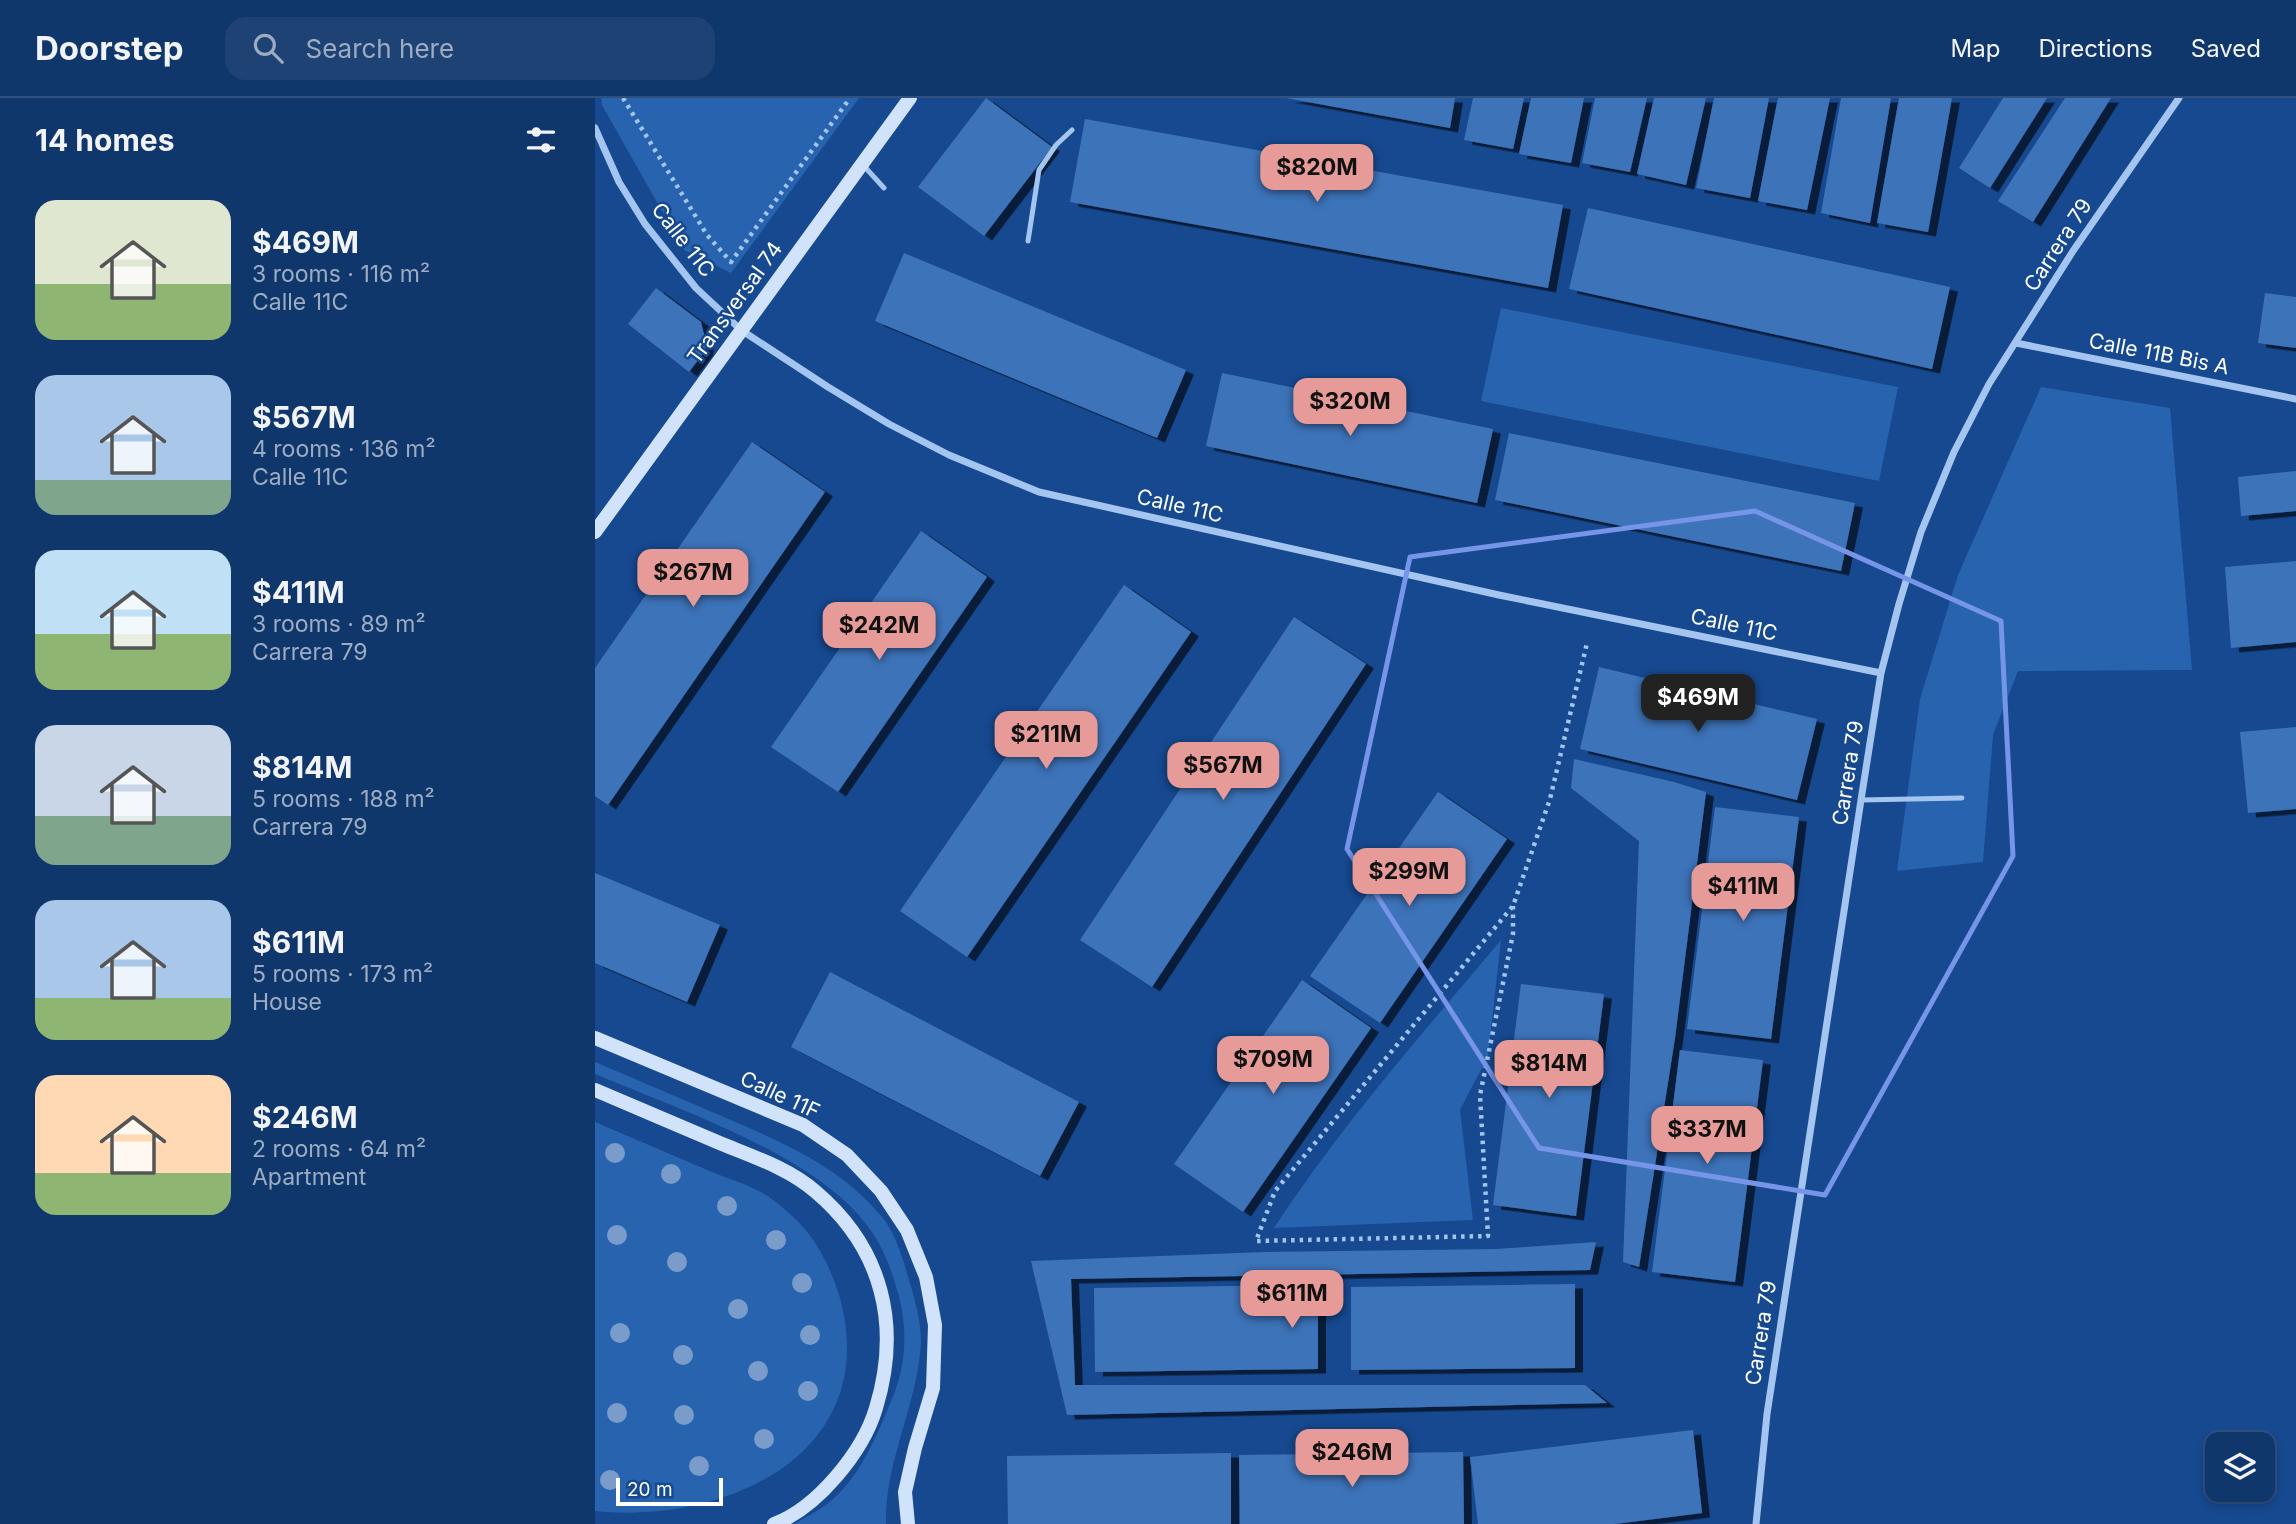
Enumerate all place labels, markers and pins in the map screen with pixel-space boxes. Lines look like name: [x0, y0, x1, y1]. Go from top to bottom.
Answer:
pin: $820M: [1268, 144, 1366, 204]
pin: $320M: [1301, 378, 1399, 438]
pin: $267M: [644, 550, 742, 609]
pin: $242M: [830, 602, 928, 662]
pin: $469M: [1649, 674, 1747, 734]
pin: $211M: [997, 712, 1095, 771]
pin: $567M: [1174, 742, 1272, 802]
pin: $299M: [1360, 848, 1458, 908]
pin: $411M: [1694, 864, 1792, 923]
pin: $709M: [1224, 1037, 1322, 1096]
pin: $814M: [1500, 1040, 1598, 1100]
pin: $337M: [1658, 1107, 1756, 1166]
pin: $611M: [1243, 1270, 1341, 1330]
pin: $246M: [1303, 1430, 1401, 1489]

